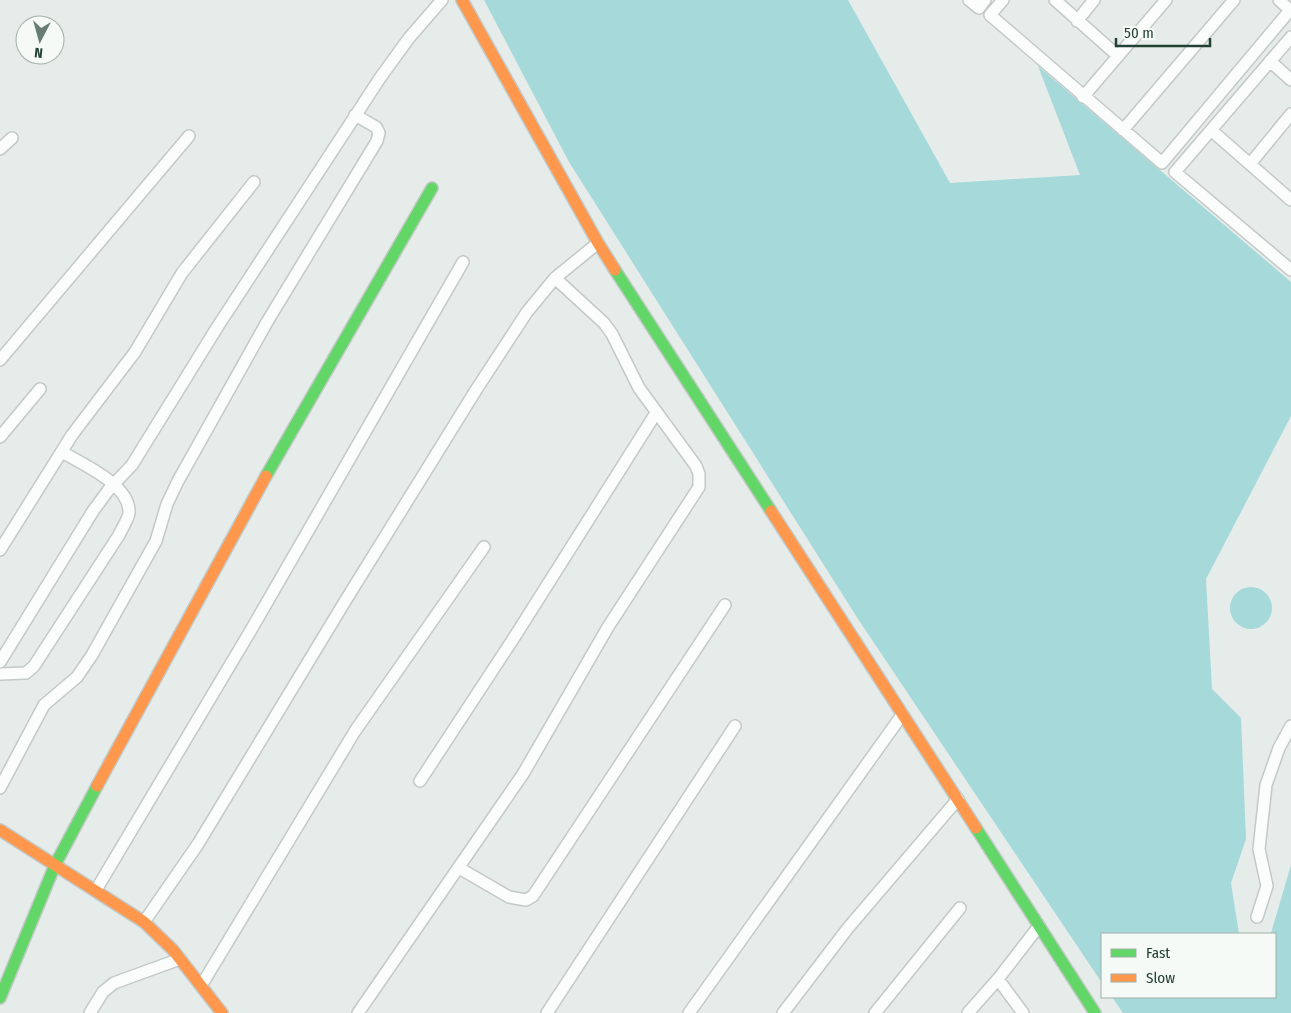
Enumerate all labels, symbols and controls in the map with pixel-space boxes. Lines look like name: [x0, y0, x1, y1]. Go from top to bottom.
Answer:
north arrow: [15, 15, 65, 65]
scale bar: [1116, 15, 1210, 47]
text: 50 m: [1124, 24, 1154, 42]
text: N: [34, 44, 44, 61]
legend: [1101, 933, 1276, 998]
text: Fast: [1146, 944, 1170, 962]
text: Slow: [1146, 969, 1175, 987]

